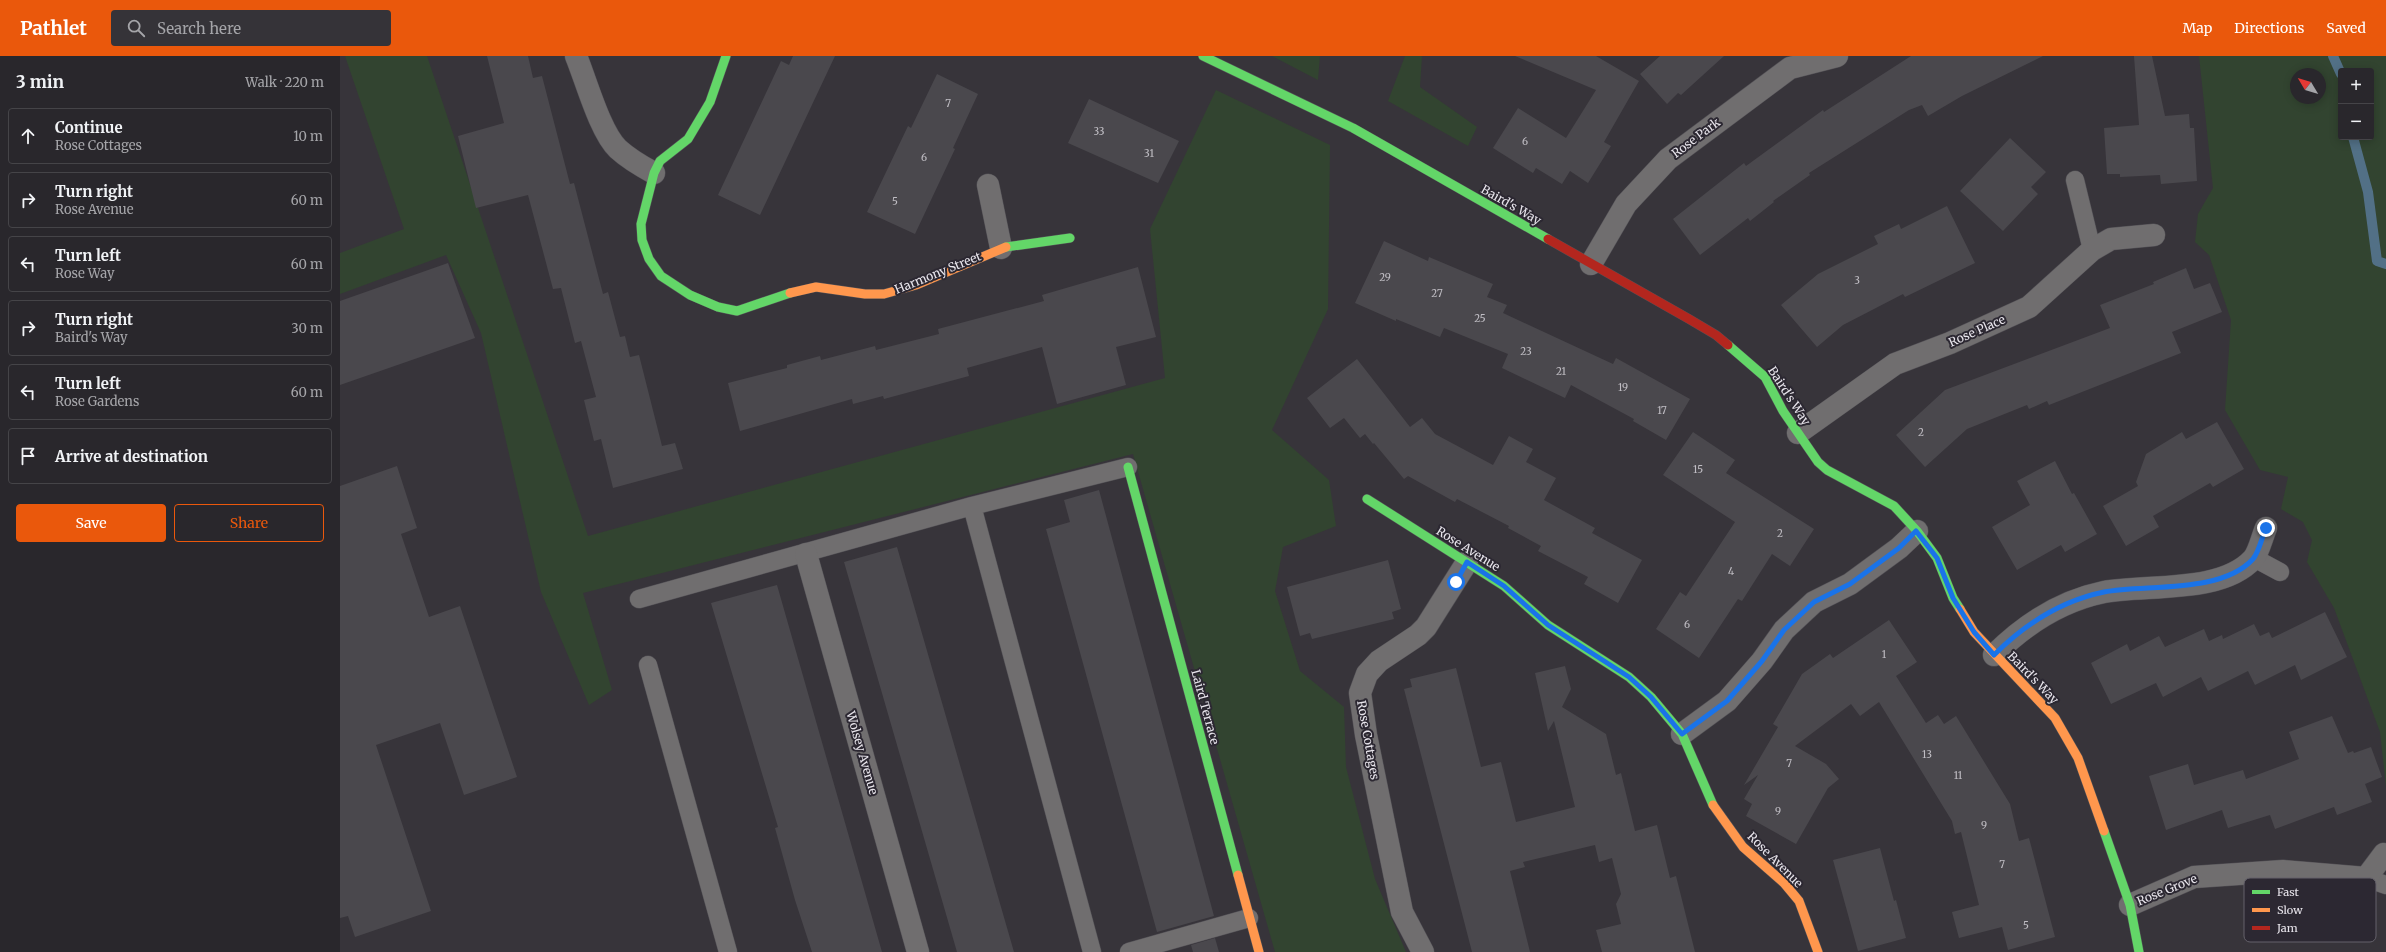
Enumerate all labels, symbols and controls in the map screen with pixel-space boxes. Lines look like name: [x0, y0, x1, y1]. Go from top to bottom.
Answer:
search box: [111, 10, 391, 46]
text: Pathlet: [20, 16, 87, 40]
icon: search: [125, 17, 147, 39]
text: Search here: [157, 19, 241, 38]
text: Map: [2182, 19, 2212, 37]
text: Directions: [2234, 19, 2304, 37]
text: Saved: [2326, 19, 2366, 37]
north arrow: [2290, 68, 2326, 104]
map controls: [2338, 68, 2374, 140]
button: +: [2338, 68, 2374, 104]
text: 3 min: [16, 71, 64, 93]
text: Walk · 220 m: [245, 74, 324, 91]
house number: 7: [945, 97, 951, 110]
button: −: [2338, 104, 2374, 140]
street label: Rose Park: [1668, 114, 1723, 161]
text: Continue: [55, 118, 123, 137]
icon: ahead: [17, 125, 39, 147]
house number: 33: [1094, 125, 1105, 138]
text: 10 m: [293, 128, 323, 145]
house number: 6: [1522, 135, 1528, 148]
text: Rose Cottages: [55, 137, 142, 154]
house number: 31: [1144, 147, 1154, 160]
house number: 6: [921, 151, 927, 164]
street label: Baird's Way: [1479, 181, 1544, 228]
text: Turn right: [55, 182, 133, 201]
icon: right: [17, 189, 39, 211]
text: 60 m: [291, 192, 323, 209]
house number: 5: [892, 195, 898, 208]
text: Rose Avenue: [55, 201, 133, 218]
text: Turn left: [55, 246, 121, 265]
street label: Harmony Street: [892, 248, 984, 297]
icon: left: [17, 253, 39, 275]
text: 60 m: [291, 256, 323, 273]
text: Rose Way: [55, 265, 115, 282]
house number: 29: [1379, 271, 1391, 284]
house number: 3: [1854, 274, 1860, 287]
house number: 27: [1431, 287, 1443, 300]
text: Turn right: [55, 310, 133, 329]
street label: Rose Place: [1946, 311, 2007, 350]
house number: 25: [1474, 312, 1486, 325]
icon: right: [17, 317, 39, 339]
text: 30 m: [291, 320, 323, 337]
text: Baird's Way: [55, 329, 128, 346]
house number: 23: [1520, 345, 1532, 358]
street label: Baird's Way: [1765, 364, 1814, 428]
house number: 21: [1556, 365, 1567, 378]
text: Turn left: [55, 374, 121, 393]
icon: left: [17, 381, 39, 403]
house number: 19: [1618, 381, 1628, 394]
text: 60 m: [291, 384, 323, 401]
text: Rose Gardens: [55, 393, 139, 410]
house number: 17: [1657, 404, 1667, 417]
house number: 2: [1918, 426, 1924, 439]
icon: arrive: [17, 445, 39, 467]
text: Arrive at destination: [55, 447, 208, 466]
house number: 15: [1693, 463, 1703, 476]
button: Save: [16, 504, 166, 542]
button: Share: [174, 504, 324, 542]
route end: [2257, 519, 2275, 537]
street label: Rose Avenue: [1434, 523, 1503, 574]
house number: 2: [1777, 527, 1783, 540]
house number: 4: [1728, 565, 1734, 578]
route start: [1447, 573, 1465, 591]
house number: 6: [1684, 618, 1690, 631]
house number: 1: [1882, 648, 1887, 661]
street label: Baird's Way: [2005, 648, 2062, 707]
street label: Laird Terrace: [1188, 668, 1223, 746]
street label: Rose Cottages: [1354, 699, 1383, 781]
street label: Wolsey Avenue: [843, 708, 882, 796]
house number: 13: [1922, 748, 1932, 761]
house number: 7: [1786, 757, 1792, 770]
house number: 11: [1954, 769, 1963, 782]
house number: 9: [1775, 805, 1781, 818]
house number: 9: [1981, 819, 1987, 832]
street label: Rose Avenue: [1744, 829, 1806, 891]
house number: 7: [1999, 858, 2005, 871]
street label: Rose Grove: [2134, 871, 2199, 908]
legend: [2244, 878, 2376, 942]
text: Fast: [2277, 885, 2300, 899]
text: Slow: [2277, 903, 2303, 917]
house number: 5: [2023, 919, 2029, 932]
text: Jam: [2276, 921, 2298, 935]

